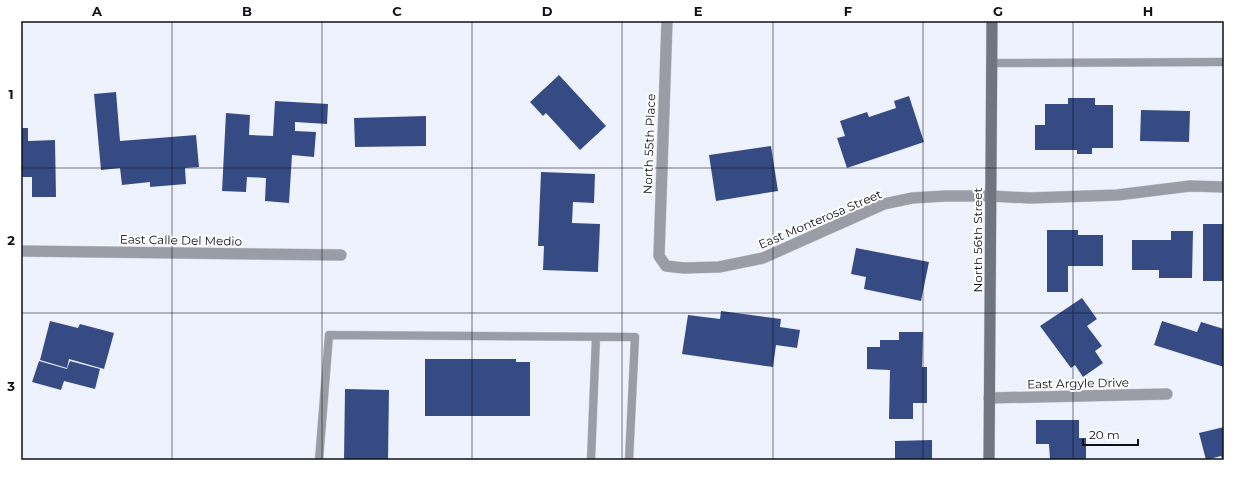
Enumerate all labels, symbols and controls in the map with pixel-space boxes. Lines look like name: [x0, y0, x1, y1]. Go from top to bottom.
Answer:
text: A: [91, 3, 103, 19]
text: B: [242, 3, 252, 19]
text: C: [392, 3, 402, 19]
text: D: [542, 3, 553, 19]
text: E: [694, 3, 703, 19]
text: F: [844, 3, 852, 19]
text: G: [993, 3, 1003, 19]
text: H: [1143, 3, 1153, 19]
text: 1: [8, 86, 14, 102]
street label: North 55th Place: [640, 93, 658, 195]
street label: East Monterosa Street: [756, 186, 884, 252]
street label: North 56th Street: [970, 187, 985, 292]
street label: East Calle Del Medio: [120, 231, 242, 249]
text: 2: [7, 232, 15, 248]
street label: East Argyle Drive: [1027, 375, 1129, 391]
text: 3: [6, 378, 15, 394]
scale bar: [1083, 421, 1138, 447]
text: 20 m: [1089, 427, 1120, 442]

